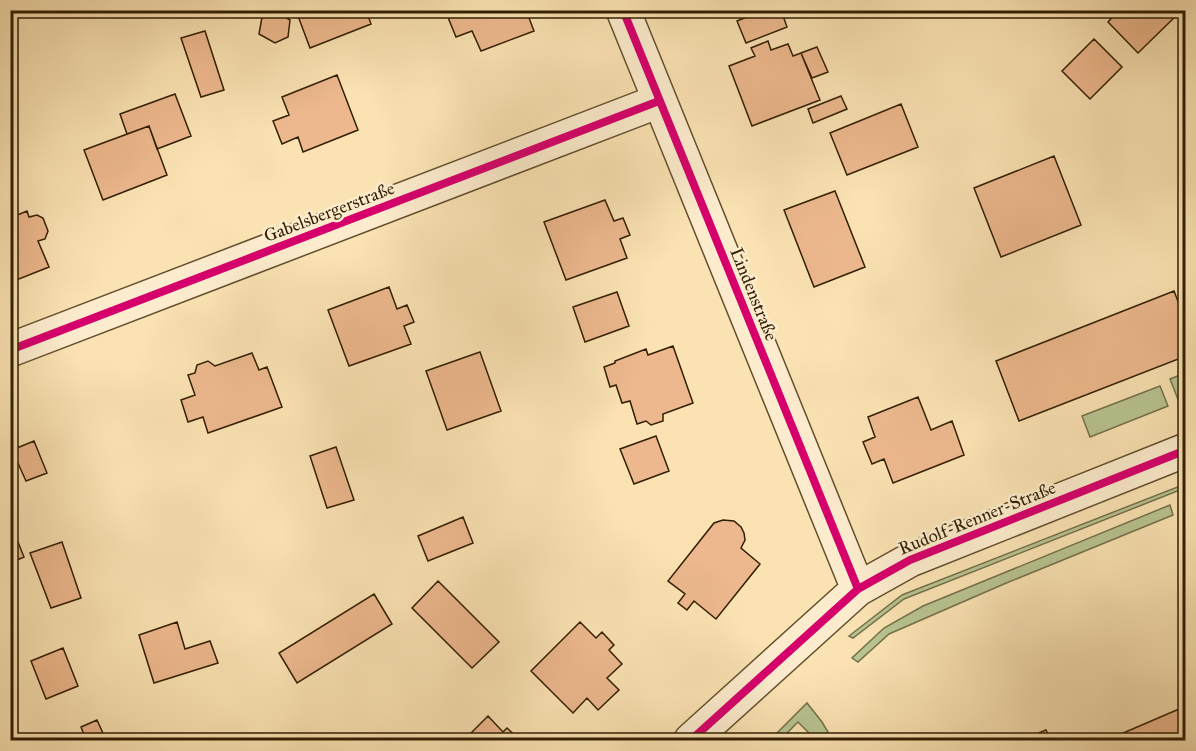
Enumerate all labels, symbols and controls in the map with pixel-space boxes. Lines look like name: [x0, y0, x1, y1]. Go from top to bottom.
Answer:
street label: Gabelsbergerstraße: [261, 177, 398, 248]
street label: Lindenstraße: [725, 244, 783, 344]
street label: Rudolf-Renner-Straße: [895, 476, 1059, 560]

